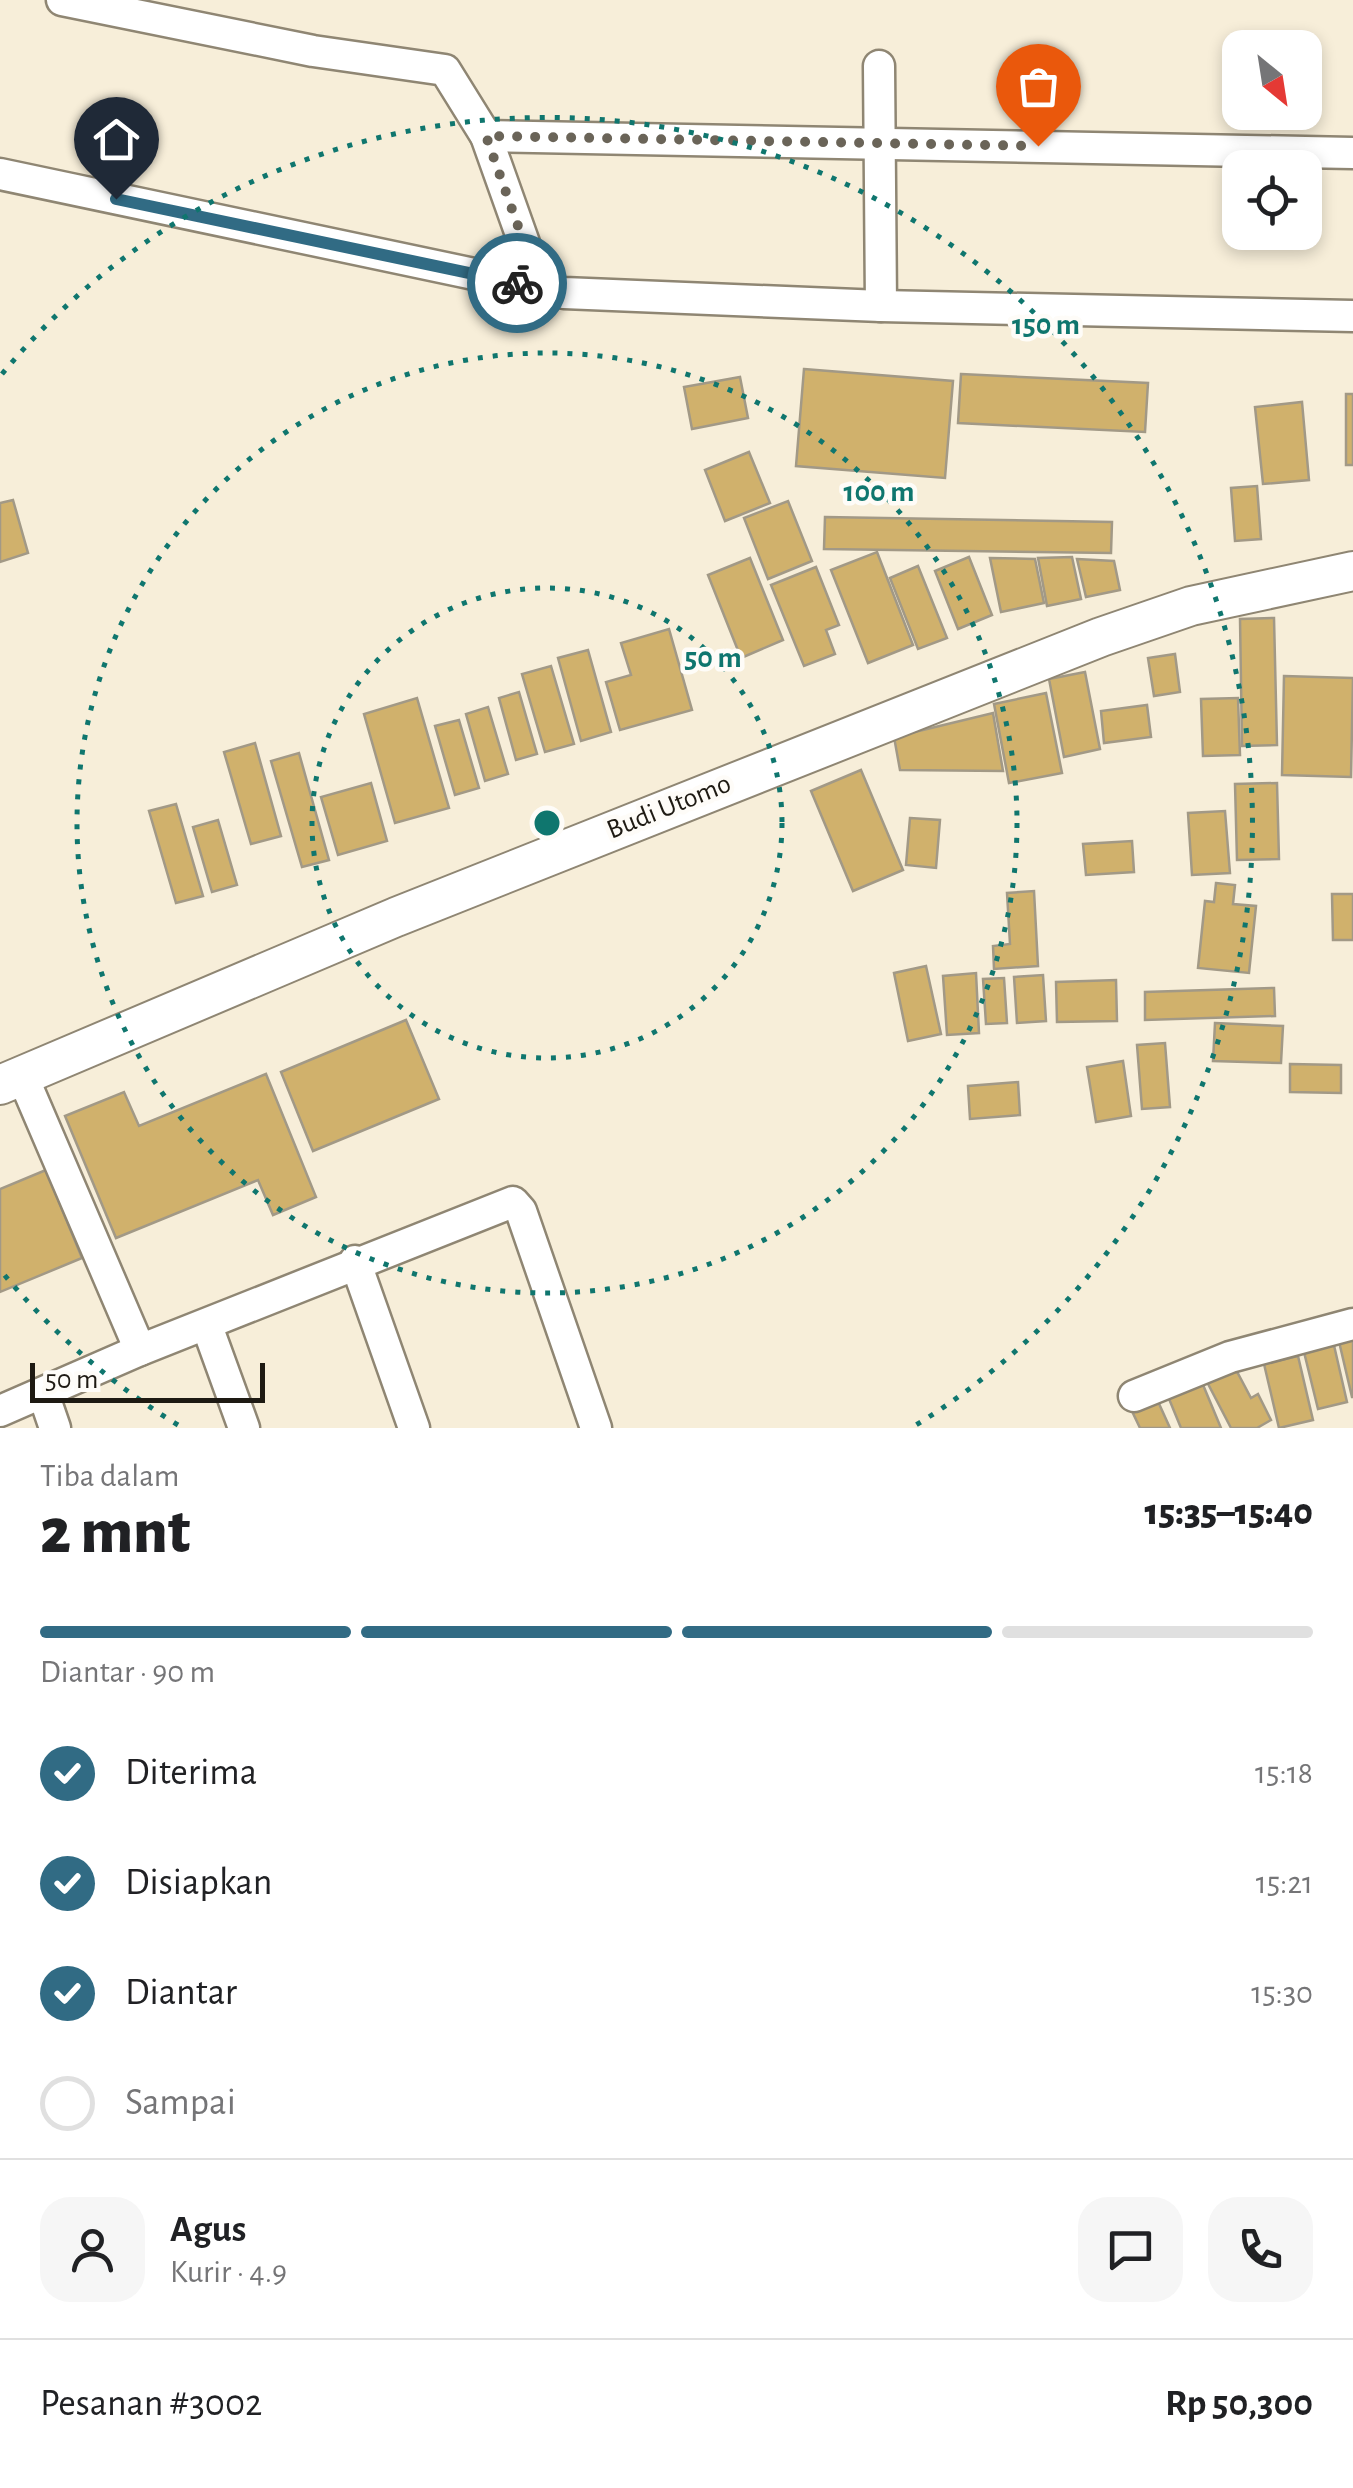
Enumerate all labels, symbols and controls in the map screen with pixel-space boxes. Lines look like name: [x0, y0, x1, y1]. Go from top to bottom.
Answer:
north arrow: [1222, 30, 1322, 130]
map controls: [1222, 30, 1322, 250]
pin: [996, 44, 1081, 147]
icon: bag: [1011, 59, 1066, 114]
pin: [74, 97, 159, 200]
icon: home: [89, 112, 144, 167]
button: locate: [1222, 150, 1322, 250]
courier: [467, 233, 567, 333]
icon: bike: [490, 256, 545, 311]
text: 150 m: [1012, 310, 1080, 340]
text: 100 m: [844, 477, 914, 507]
text: 50 m: [684, 643, 742, 673]
street label: Budi Utomo: [603, 770, 735, 844]
centre of rings: [529, 805, 565, 841]
scale bar: [30, 1358, 265, 1402]
text: 50 m: [45, 1366, 99, 1394]
text: Tiba dalam: [40, 1460, 179, 1492]
text: 15:35–15:40: [1145, 1494, 1313, 1532]
text: 2 mnt: [40, 1500, 190, 1565]
text: Diantar · 90 m: [40, 1656, 215, 1688]
icon: check: [40, 1746, 95, 1801]
text: Diterima: [125, 1754, 257, 1792]
text: 15:18: [1255, 1757, 1313, 1789]
icon: check: [40, 1856, 95, 1911]
text: Disiapkan: [125, 1864, 272, 1902]
text: 15:21: [1256, 1867, 1313, 1899]
icon: check: [40, 1966, 95, 2021]
text: Diantar: [125, 1974, 237, 2012]
text: 15:30: [1251, 1977, 1313, 2009]
text: Sampai: [125, 2084, 236, 2122]
button: person: [40, 2197, 145, 2302]
button: chat: [1078, 2197, 1183, 2302]
button: phone: [1208, 2197, 1313, 2302]
text: Agus: [170, 2211, 246, 2249]
text: Kurir · 4.9: [170, 2256, 287, 2288]
text: Pesanan #3002: [40, 2385, 262, 2423]
text: Rp 50,300: [1165, 2385, 1313, 2423]

